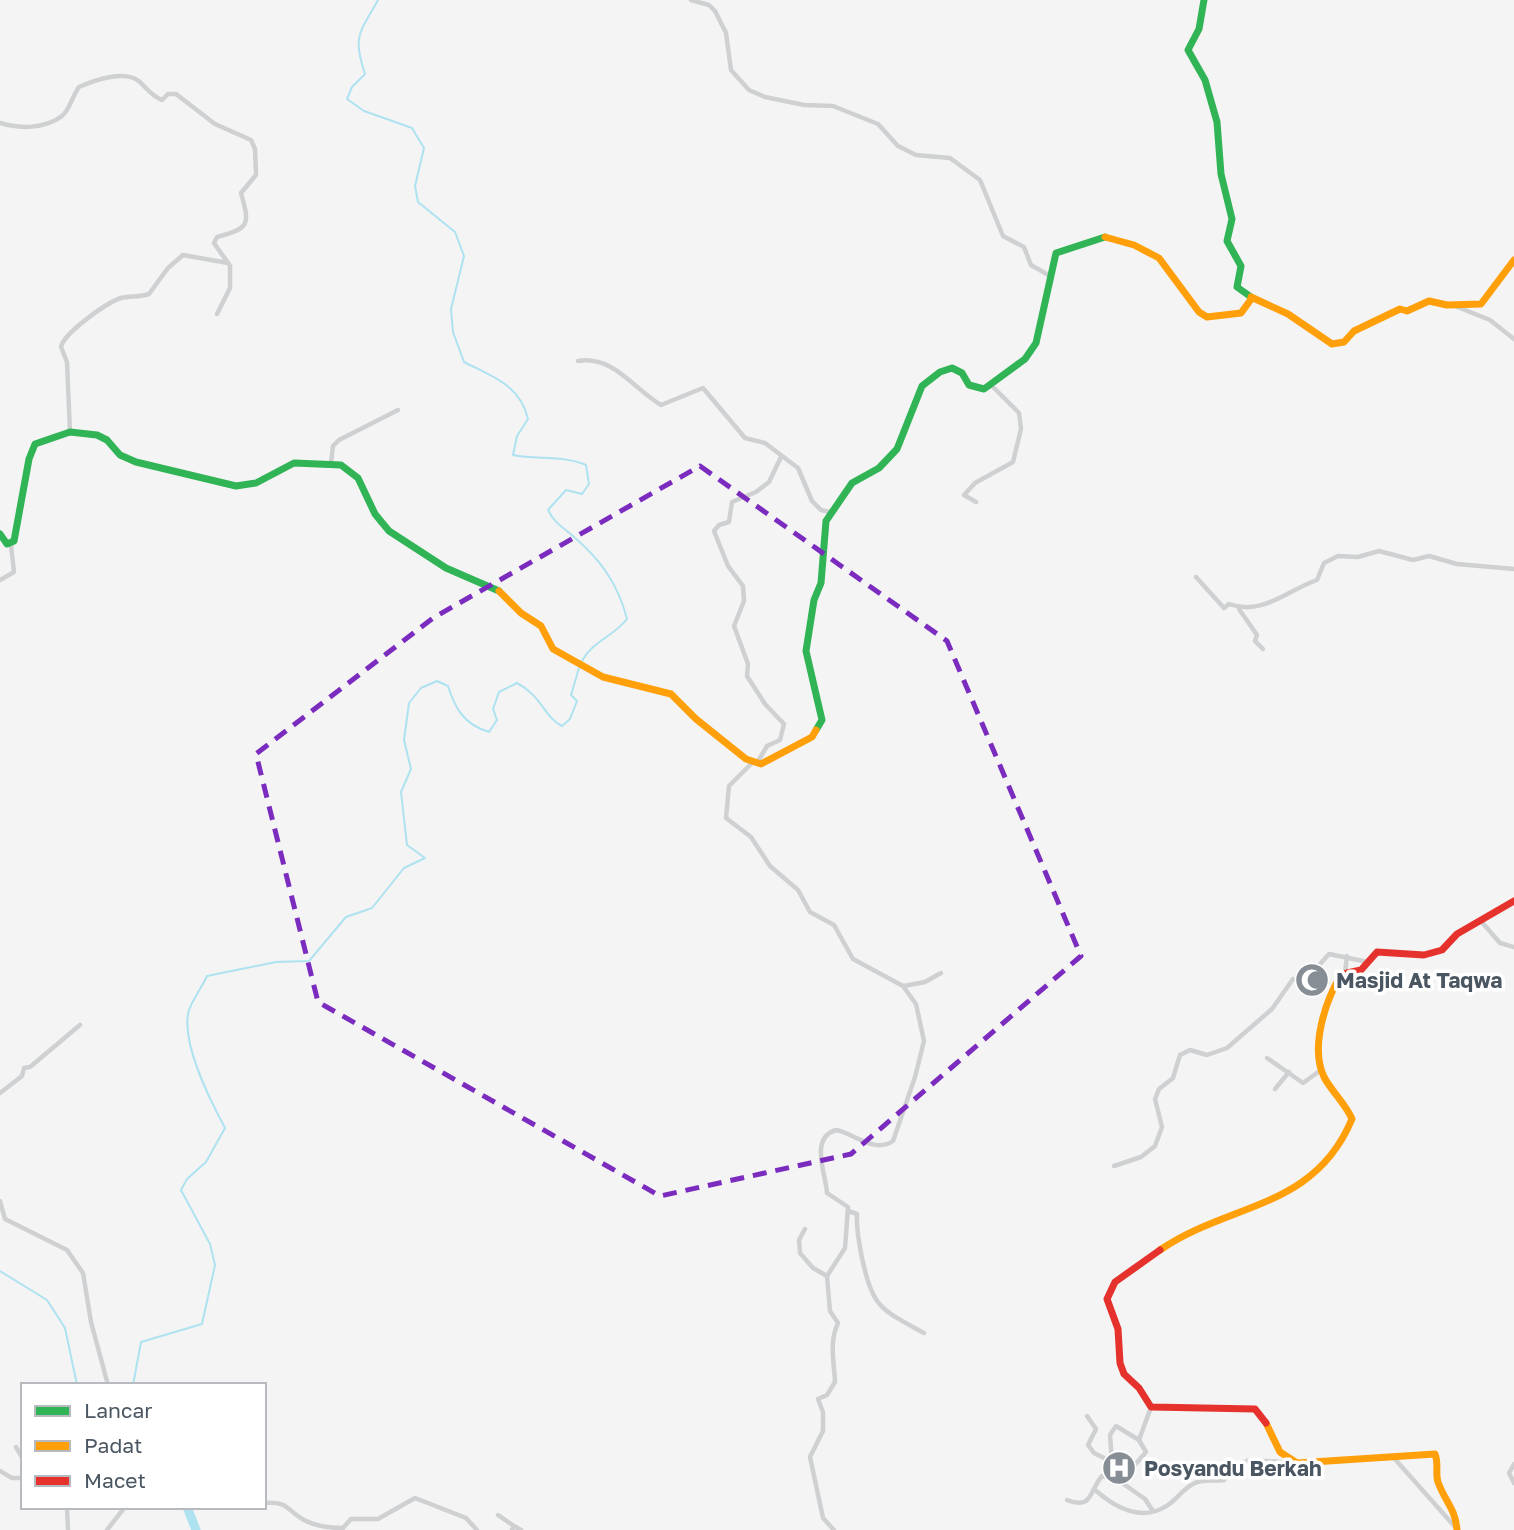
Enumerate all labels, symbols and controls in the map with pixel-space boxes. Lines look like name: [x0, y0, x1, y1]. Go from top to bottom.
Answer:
mosque icon: Masjid At Taqwa: [1293, 961, 1331, 999]
place label: Masjid At Taqwa: [1336, 967, 1502, 993]
legend: [21, 1383, 266, 1509]
text: Lancar: [84, 1397, 152, 1423]
text: Padat: [84, 1432, 142, 1458]
hospital icon: Posyandu Berkah: [1100, 1449, 1138, 1487]
place label: Posyandu Berkah: [1144, 1455, 1322, 1481]
text: Macet: [84, 1467, 146, 1493]

